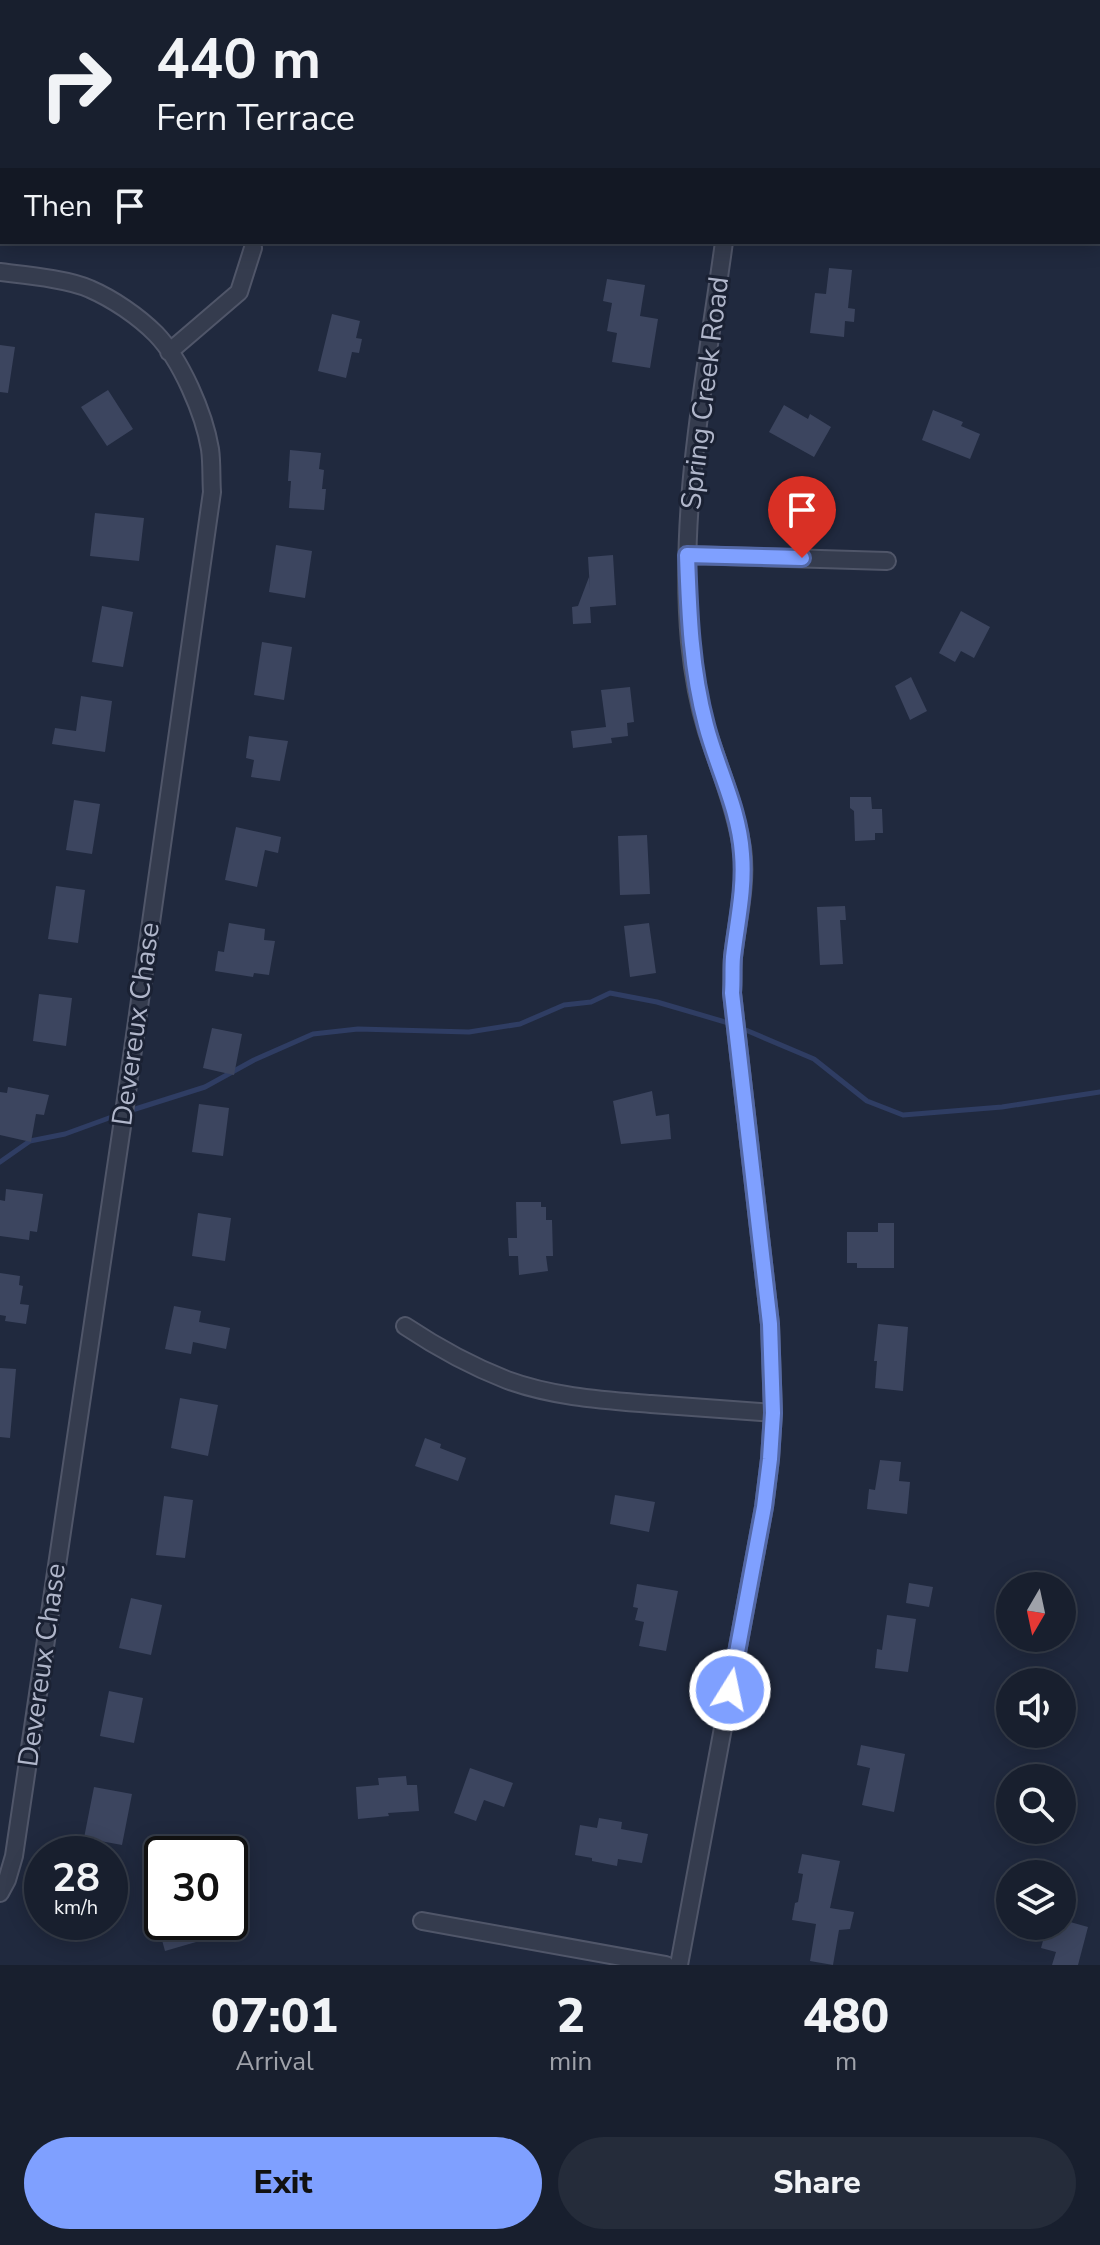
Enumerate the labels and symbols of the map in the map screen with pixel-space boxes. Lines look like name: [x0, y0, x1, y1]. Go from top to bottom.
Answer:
street label: Spring Creek Road: [672, 274, 738, 512]
pin: [768, 476, 836, 558]
street label: Devereux Chase: [103, 920, 169, 1128]
street label: Devereux Chase: [9, 1561, 75, 1769]
north arrow: [996, 1572, 1076, 1652]
position arrow: [688, 1648, 772, 1732]
speed limit sign: 30: [144, 1836, 248, 1940]

